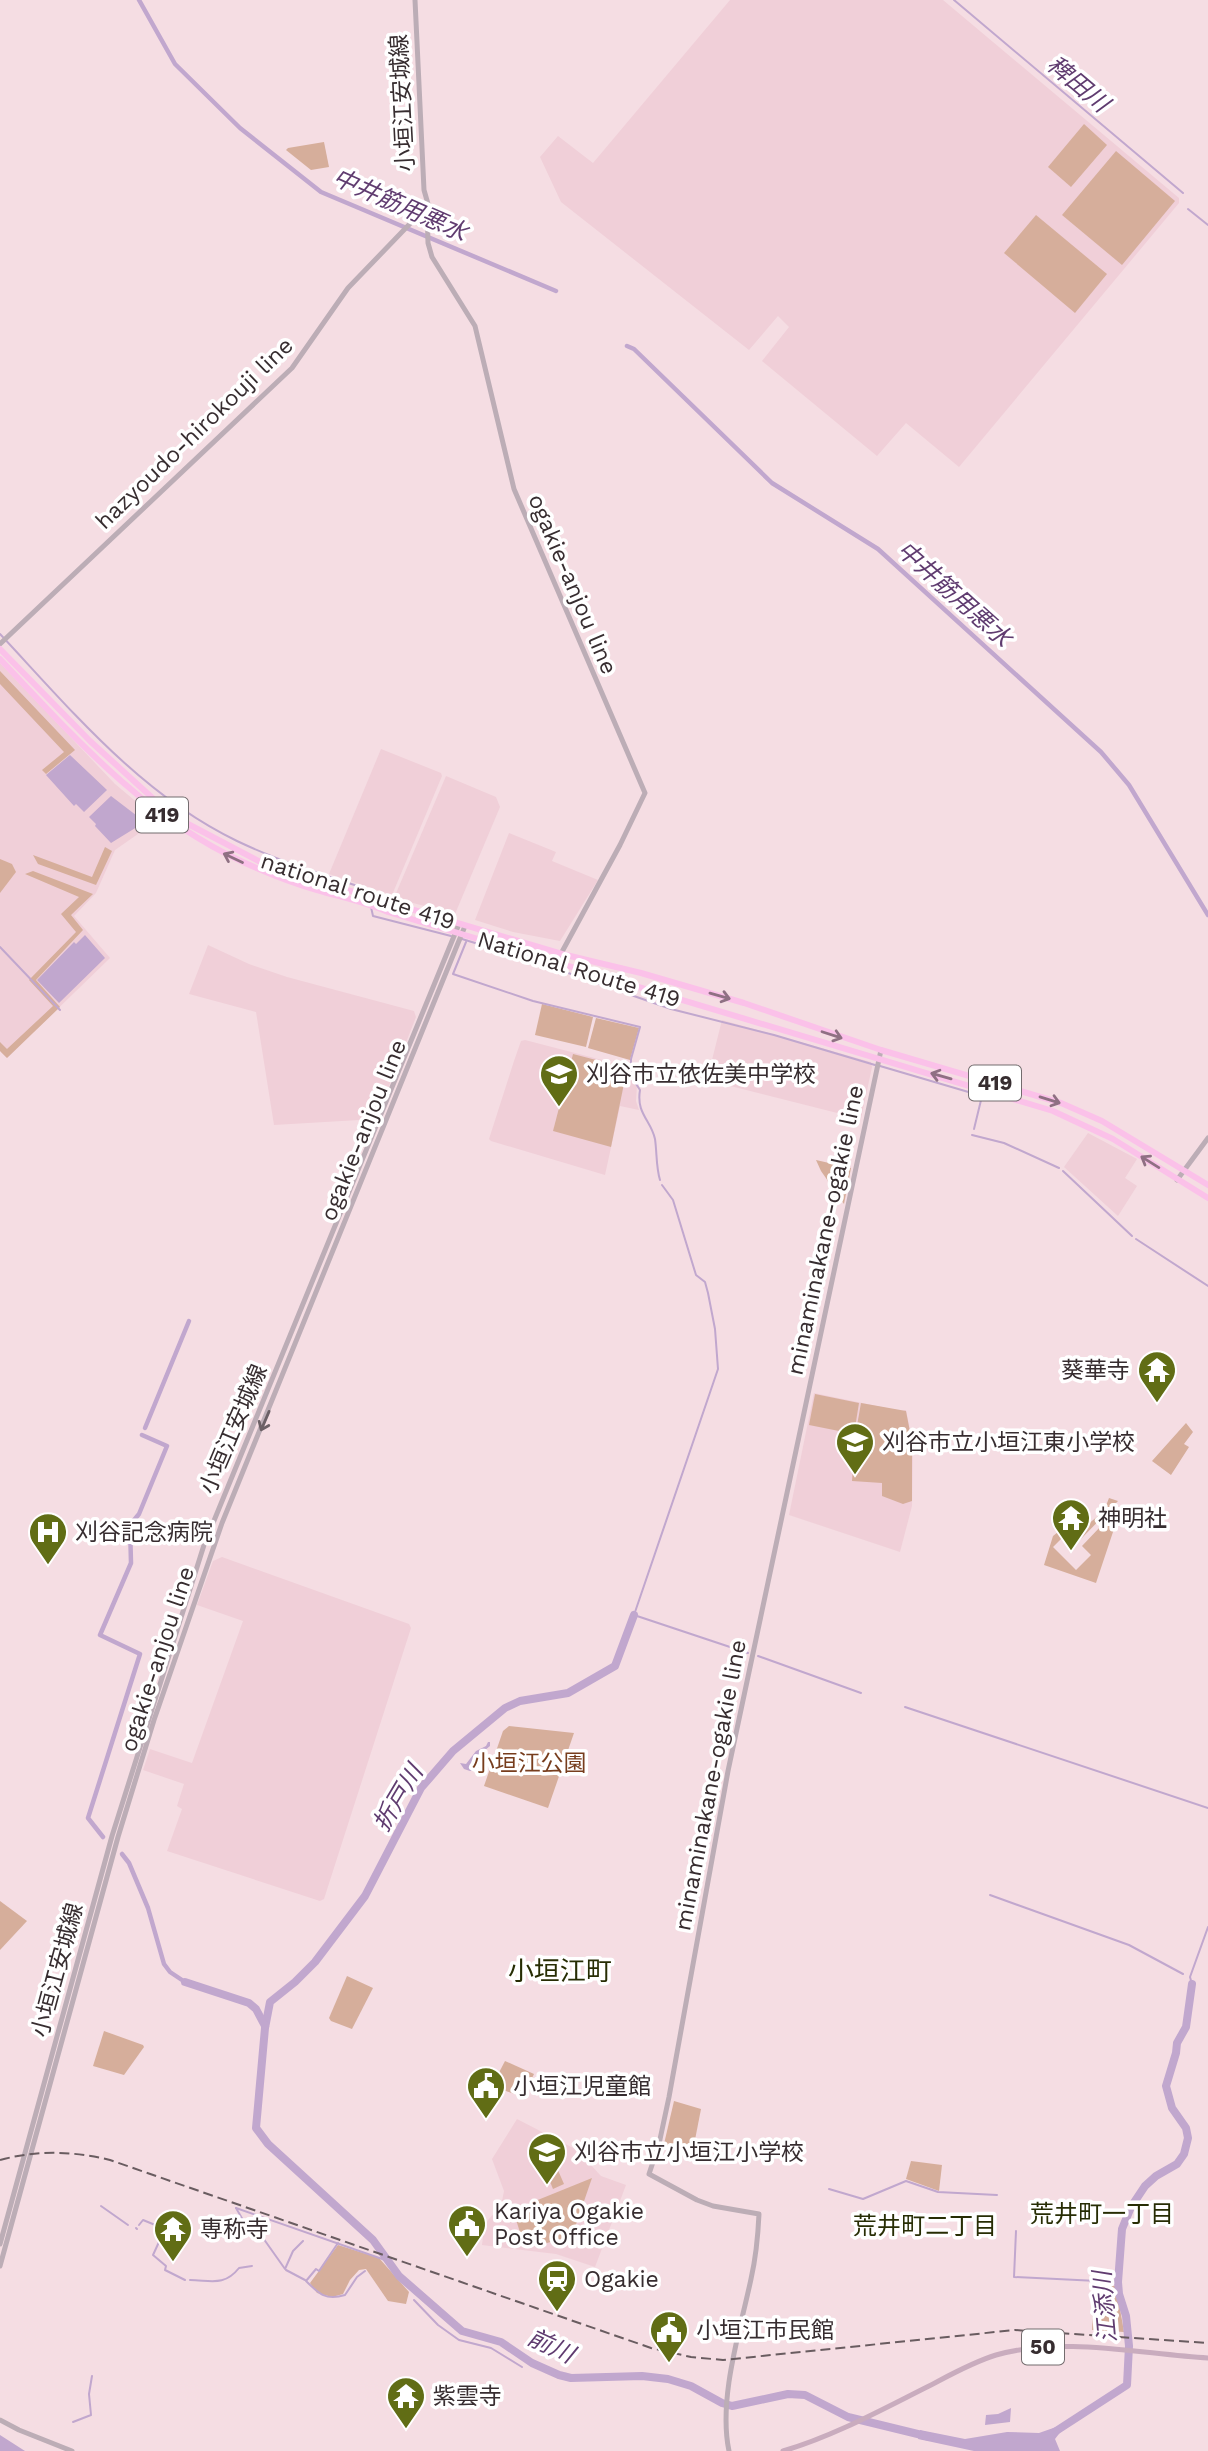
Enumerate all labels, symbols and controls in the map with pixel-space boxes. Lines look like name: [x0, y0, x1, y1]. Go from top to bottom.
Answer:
street label: 小垣江安城線: [385, 33, 420, 173]
water label: 稗田川: [1041, 50, 1117, 120]
water label: 中井筋用悪水: [329, 163, 474, 248]
street label: hazyoudo-hirokouji line: [90, 332, 299, 535]
street label: ogakie-anjou line: [522, 490, 623, 678]
water label: 中井筋用悪水: [891, 535, 1019, 655]
road number: 419: [136, 798, 188, 832]
street label: national route 419: [257, 847, 458, 936]
one-way arrow: [223, 851, 245, 864]
street label: National Route 419: [474, 926, 684, 1013]
one-way arrow: [709, 991, 731, 1004]
one-way arrow: [821, 1029, 843, 1042]
street label: ogakie-anjou line: [315, 1036, 412, 1225]
school or university icon: 刈谷市立依佐美中学校: [538, 1053, 580, 1108]
place label: 刈谷市立依佐美中学校: [586, 1061, 816, 1088]
road number: 419: [969, 1066, 1021, 1100]
one-way arrow: [930, 1069, 952, 1082]
street label: minaminakane-ogakie line: [782, 1083, 869, 1378]
one-way arrow: [1039, 1094, 1061, 1107]
one-way arrow: [1141, 1155, 1160, 1170]
temple icon: 葵華寺: [1136, 1349, 1178, 1404]
place label: 葵華寺: [1061, 1357, 1130, 1384]
street label: 小垣江安城線: [194, 1360, 273, 1498]
one-way arrow: [257, 1409, 270, 1431]
school or university icon: 刈谷市立小垣江東小学校: [834, 1421, 876, 1476]
place label: 刈谷市立小垣江東小学校: [882, 1429, 1135, 1456]
temple icon: 神明社: [1050, 1497, 1092, 1552]
place label: 神明社: [1098, 1505, 1167, 1532]
hospital icon: 刈谷記念病院: [27, 1511, 69, 1566]
place label: 刈谷記念病院: [75, 1519, 213, 1546]
street label: ogakie-anjou line: [115, 1563, 200, 1755]
street label: minaminakane-ogakie line: [669, 1637, 752, 1933]
park label: 小垣江公園: [472, 1750, 587, 1777]
water label: 折戸川: [367, 1757, 430, 1836]
street label: 小垣江安城線: [27, 1900, 88, 2040]
district label: 小垣江町: [508, 1956, 612, 1986]
public building icon: 小垣江児童館: [465, 2065, 507, 2120]
place label: 小垣江児童館: [513, 2073, 651, 2100]
school or university icon: 刈谷市立小垣江小学校: [526, 2131, 568, 2186]
place label: 刈谷市立小垣江小学校: [574, 2139, 804, 2166]
place label: Kariya Ogakie Post Office: [494, 2198, 644, 2251]
district label: 荒井町一丁目: [1030, 2200, 1174, 2228]
public building icon: Kariya Ogakie Post Office: [446, 2203, 488, 2258]
temple icon: 専称寺: [152, 2208, 194, 2263]
district label: 荒井町二丁目: [853, 2212, 997, 2240]
place label: 専称寺: [200, 2216, 269, 2243]
station icon: Ogakie: [536, 2258, 578, 2313]
place label: Ogakie: [584, 2266, 659, 2293]
water label: 江添川: [1088, 2267, 1122, 2344]
public building icon: 小垣江市民館: [648, 2309, 690, 2364]
place label: 小垣江市民館: [696, 2317, 834, 2344]
water label: 前川: [523, 2323, 581, 2370]
road number: 50: [1022, 2330, 1064, 2364]
temple icon: 紫雲寺: [385, 2375, 427, 2430]
place label: 紫雲寺: [433, 2383, 502, 2410]

